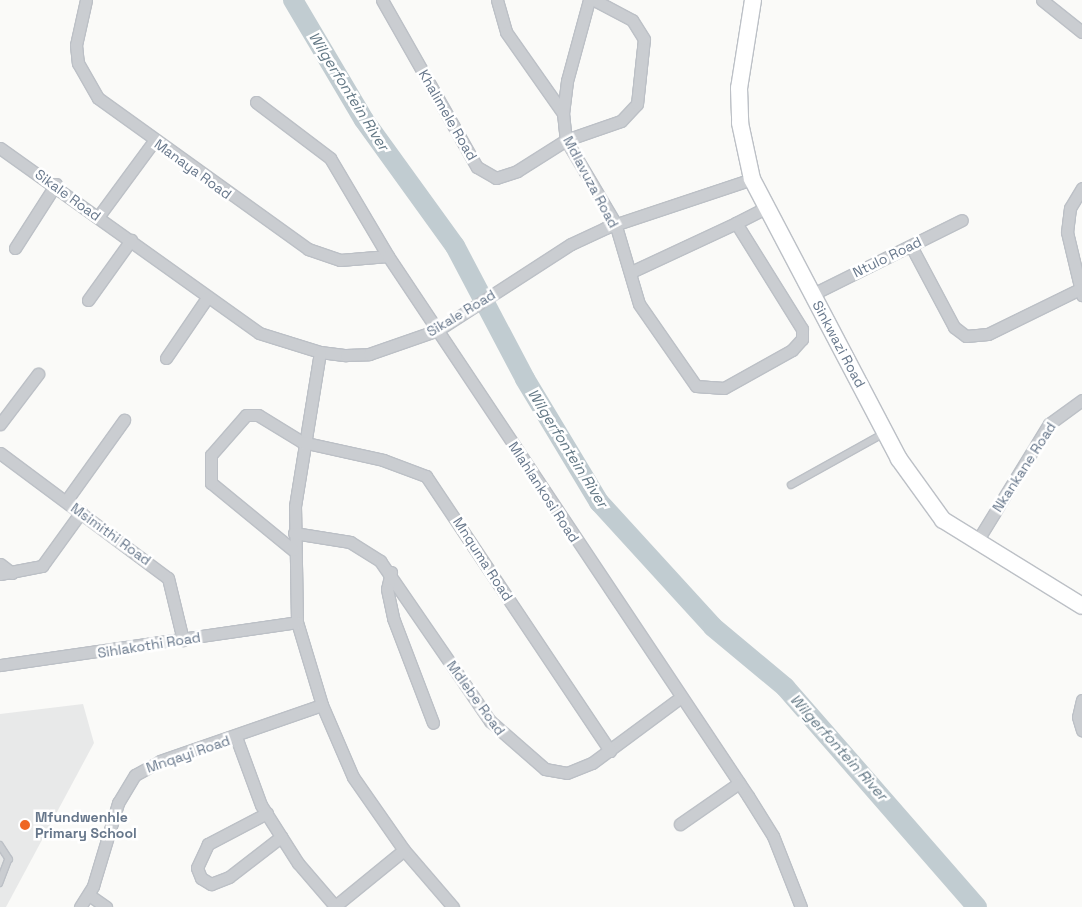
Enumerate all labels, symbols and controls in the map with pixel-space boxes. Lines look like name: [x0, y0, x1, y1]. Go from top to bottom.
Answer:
water label: Wilgerfontein River: [305, 28, 393, 154]
street label: Khalimele Road: [415, 67, 481, 163]
street label: Mdlavuza Road: [560, 133, 622, 231]
street label: Manaya Road: [151, 135, 235, 203]
street label: Sikale Road: [32, 166, 104, 224]
street label: Ntulo Road: [850, 233, 924, 281]
street label: Sikale Road: [424, 286, 498, 340]
street label: Sinkwazi Road: [809, 298, 869, 390]
water label: Wilgerfontein River: [524, 385, 612, 511]
street label: Nkankane Road: [989, 419, 1059, 515]
street label: Mlahlankosi Road: [505, 438, 583, 546]
street label: Msimithi Road: [68, 499, 154, 569]
street label: Mnquma Road: [450, 514, 516, 604]
street label: Sihlakothi Road: [96, 629, 202, 661]
street label: Mdlebe Road: [443, 657, 509, 739]
water label: Wilgerfontein River: [787, 690, 891, 804]
street label: Mnqayi Road: [144, 732, 232, 776]
place label: Mfundwenhle Primary School: [35, 809, 137, 842]
marker: Mfundwenhle Primary School: [19, 819, 31, 831]

